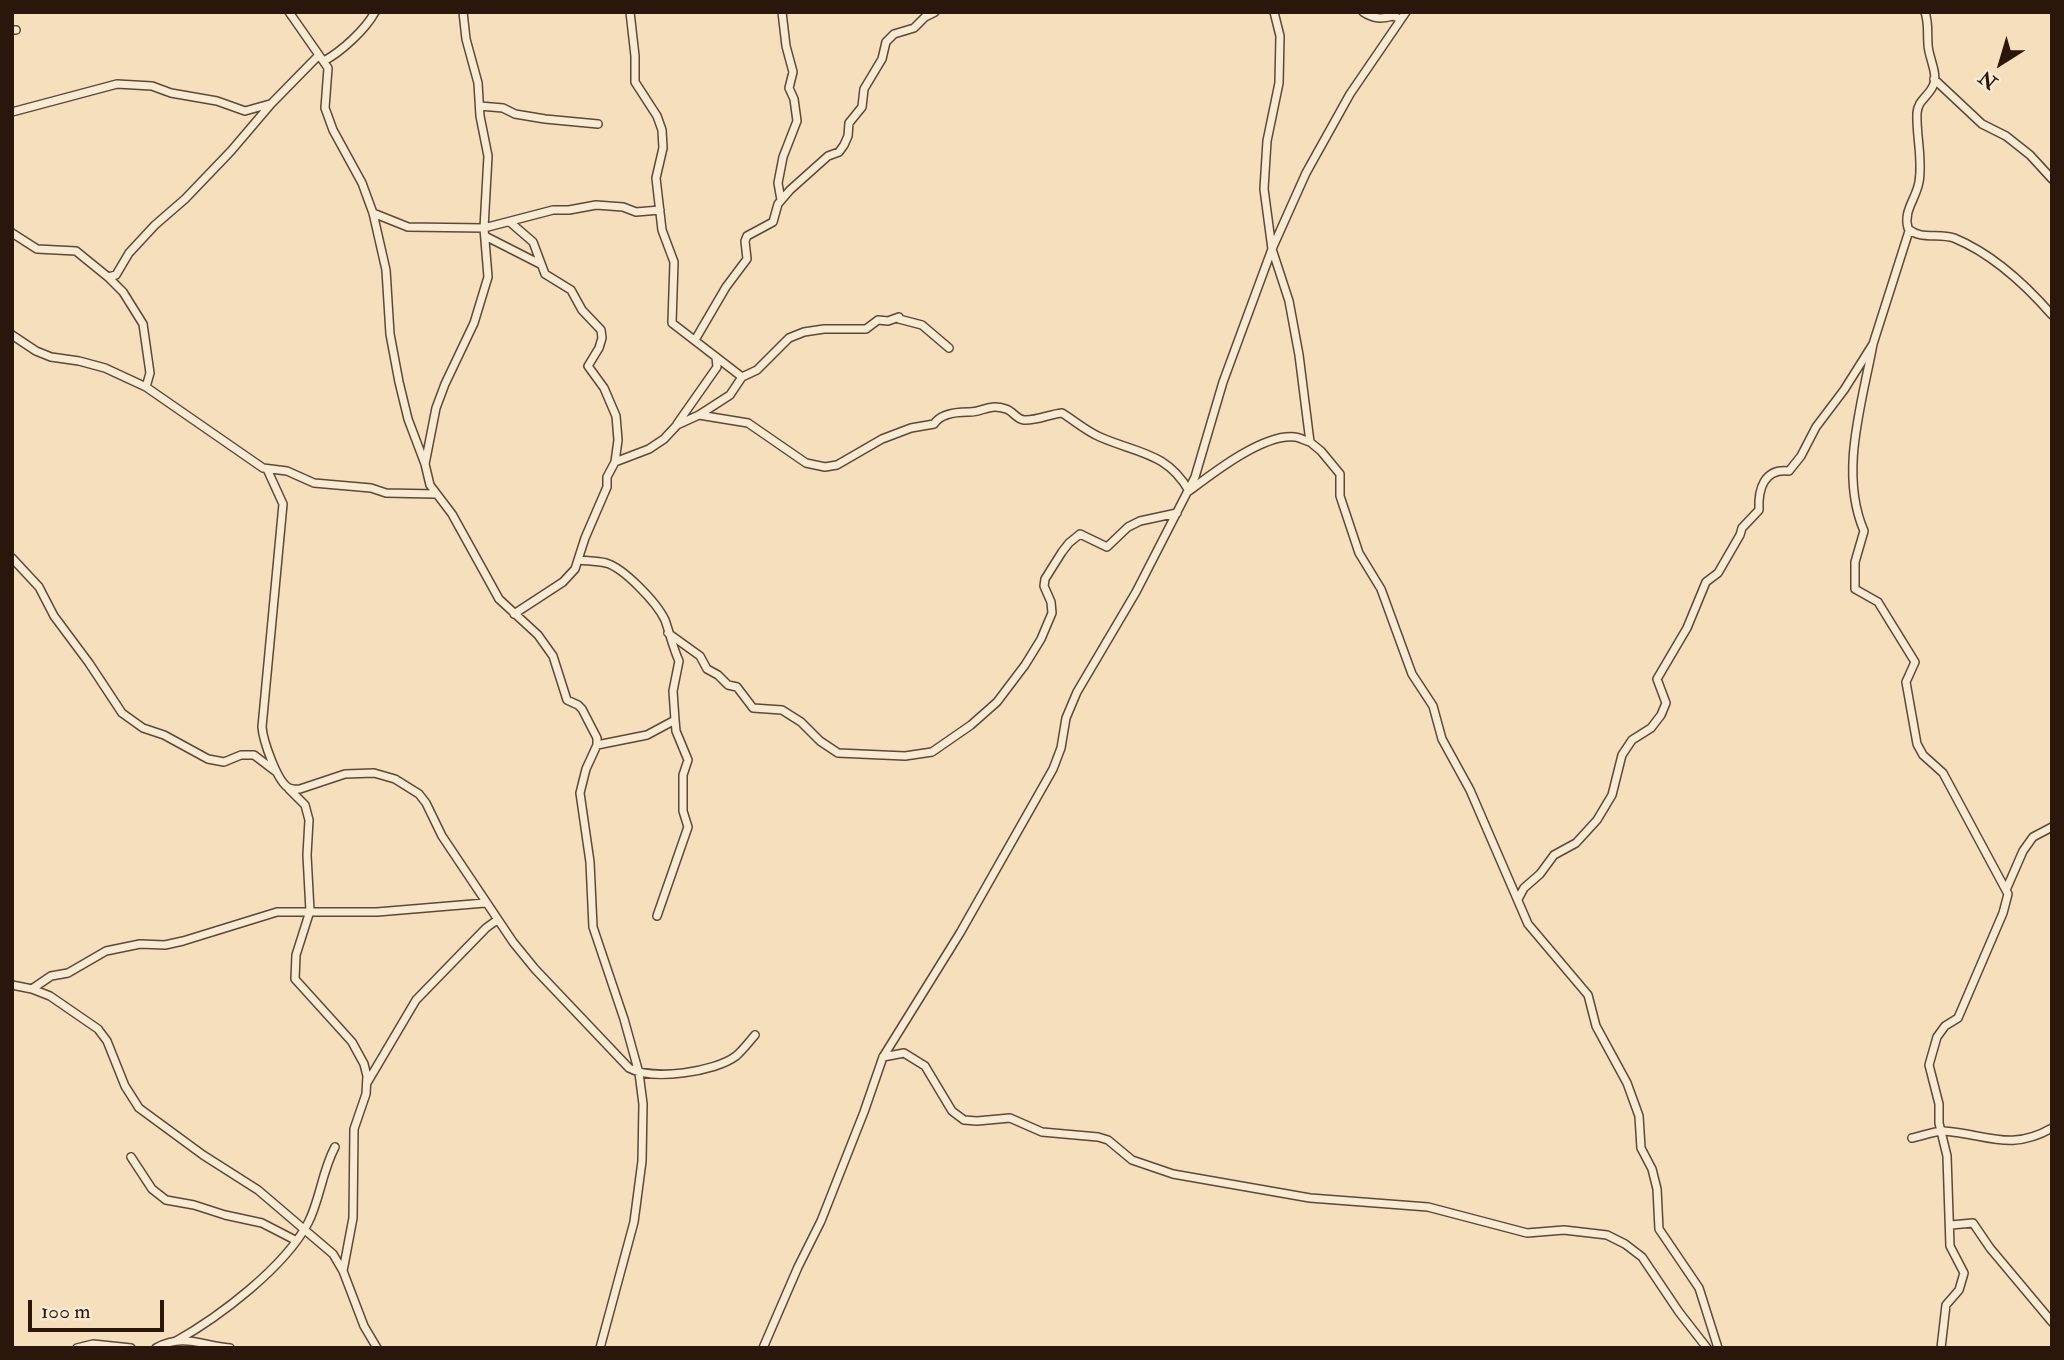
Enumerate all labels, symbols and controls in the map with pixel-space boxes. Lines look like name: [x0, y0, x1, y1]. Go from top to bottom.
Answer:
north arrow: [1966, 28, 2036, 98]
text: N: [1974, 65, 2002, 94]
scale bar: [32, 1286, 168, 1330]
text: 100 m: [41, 1298, 91, 1325]

